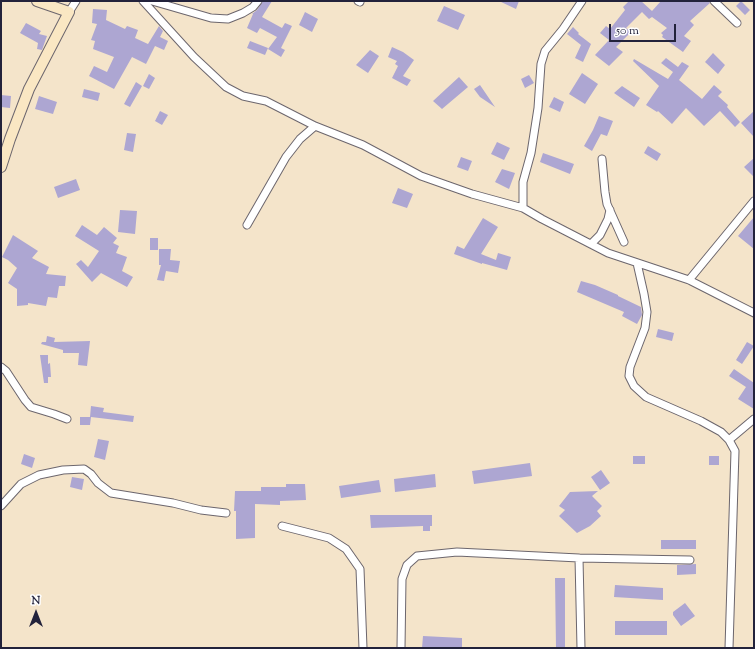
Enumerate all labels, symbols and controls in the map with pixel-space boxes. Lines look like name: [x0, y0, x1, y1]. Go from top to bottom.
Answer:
scale bar: [611, 16, 678, 42]
text: 50 m: [616, 22, 639, 40]
north arrow: [16, 593, 56, 633]
text: N: [32, 593, 40, 609]

